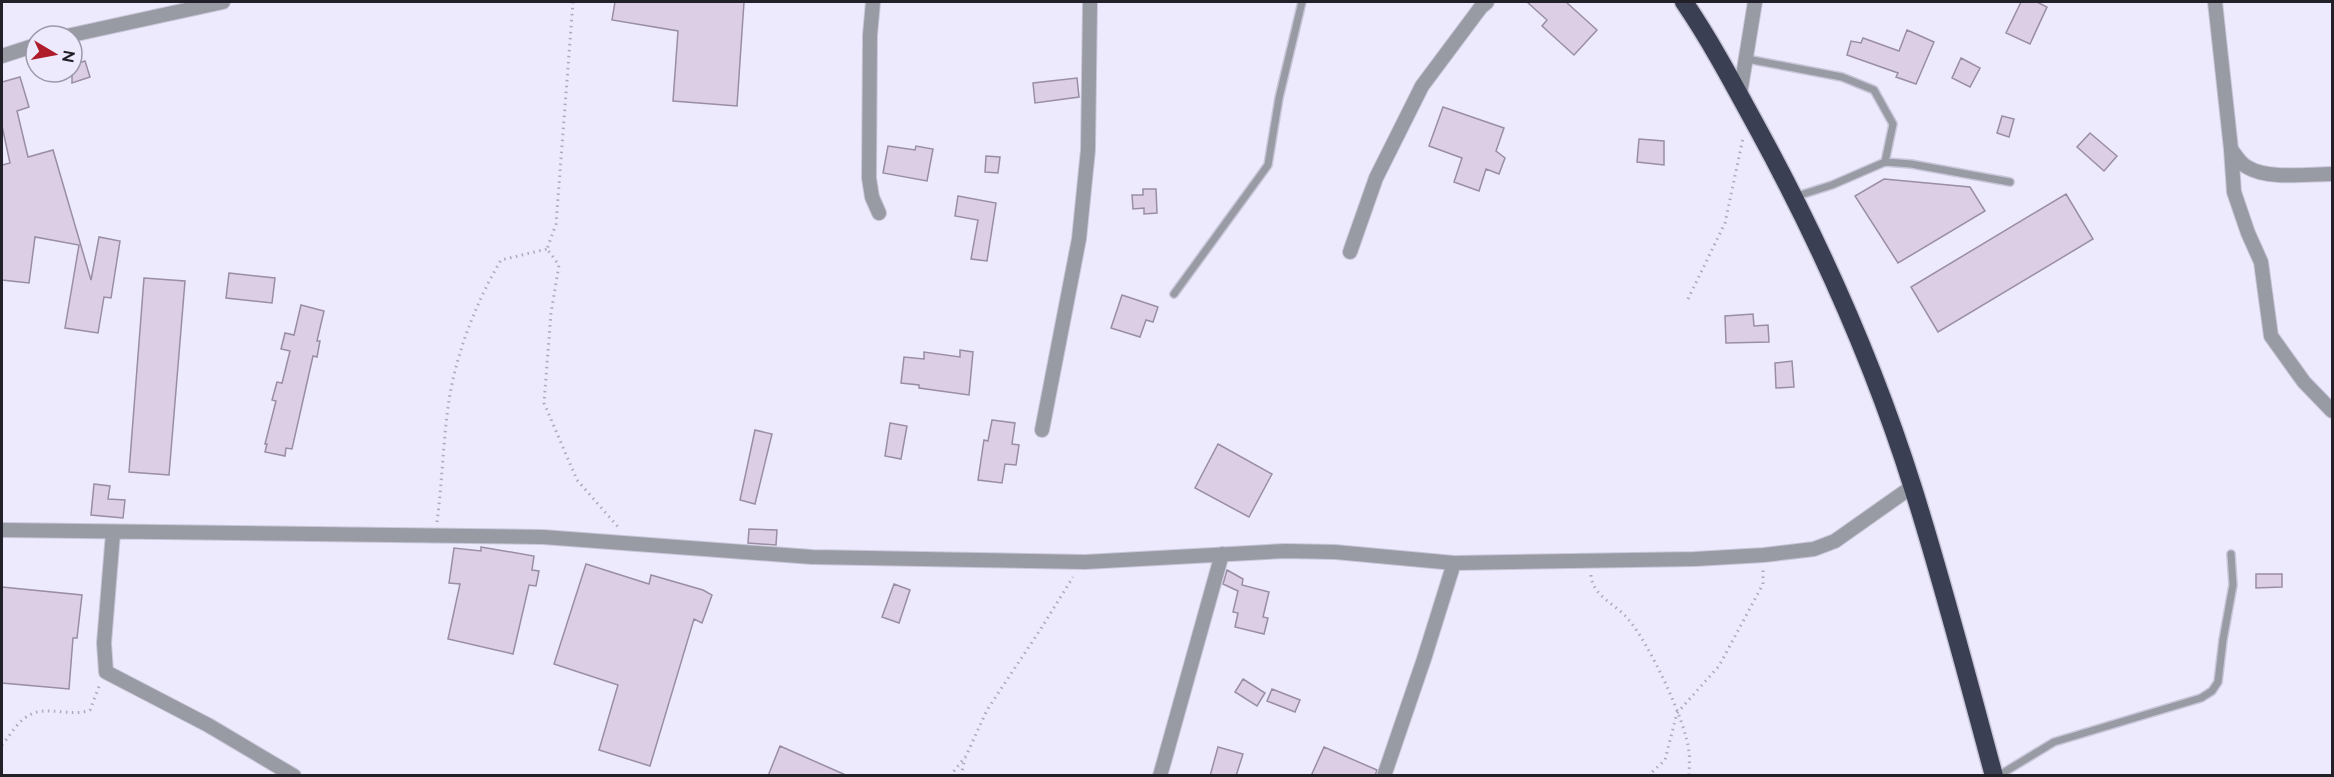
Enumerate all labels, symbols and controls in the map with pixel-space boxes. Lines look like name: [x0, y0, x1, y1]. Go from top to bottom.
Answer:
north arrow: [24, 24, 84, 84]
text: N: [58, 49, 79, 64]

